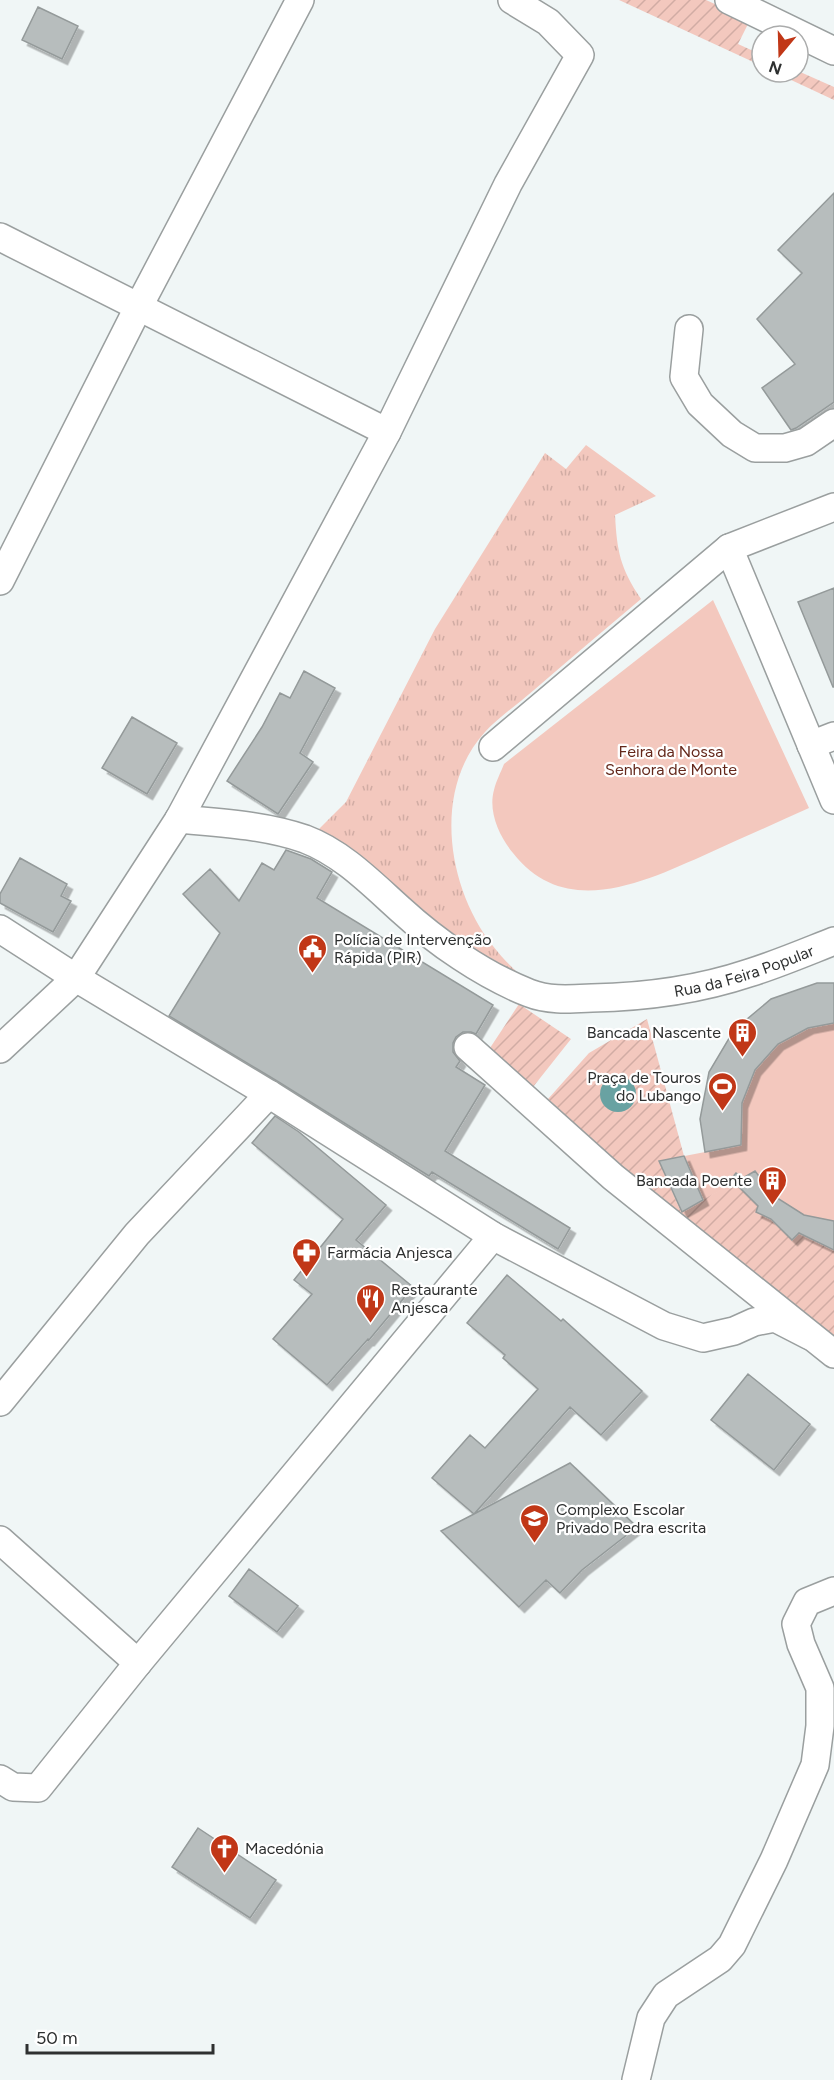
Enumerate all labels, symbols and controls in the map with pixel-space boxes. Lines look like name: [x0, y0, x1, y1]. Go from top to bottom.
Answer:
north arrow: [750, 24, 810, 84]
text: N: [766, 57, 784, 79]
park label: Feira da Nossa Senhora de Monte: [605, 742, 737, 779]
place label: Polícia de Intervenção Rápida (PIR): [334, 930, 491, 967]
public building icon: Polícia de Intervenção Rápida (PIR): [297, 932, 329, 974]
street label: Rua da Feira Popular: [672, 940, 817, 1000]
building icon: Bancada Nascente: [726, 1016, 758, 1058]
place label: Bancada Nascente: [587, 1023, 721, 1042]
place label: Praça de Touros do Lubango: [587, 1068, 701, 1105]
sports icon: Praça de Touros do Lubango: [706, 1070, 738, 1112]
building icon: Bancada Poente: [757, 1164, 789, 1206]
place label: Bancada Poente: [636, 1171, 752, 1190]
pharmacy icon: Farmácia Anjesca: [290, 1236, 322, 1278]
place label: Farmácia Anjesca: [327, 1243, 452, 1262]
place label: Restaurante Anjesca: [391, 1280, 478, 1317]
restaurant icon: Restaurante Anjesca: [354, 1282, 386, 1324]
place label: Complexo Escolar Privado Pedra escrita: [556, 1500, 706, 1537]
school or university icon: Complexo Escolar Privado Pedra escrita: [519, 1502, 551, 1544]
church icon: Macedónia: [208, 1832, 240, 1874]
place label: Macedónia: [245, 1839, 324, 1858]
scale bar: [27, 2017, 213, 2055]
text: 50 m: [36, 2027, 78, 2049]

